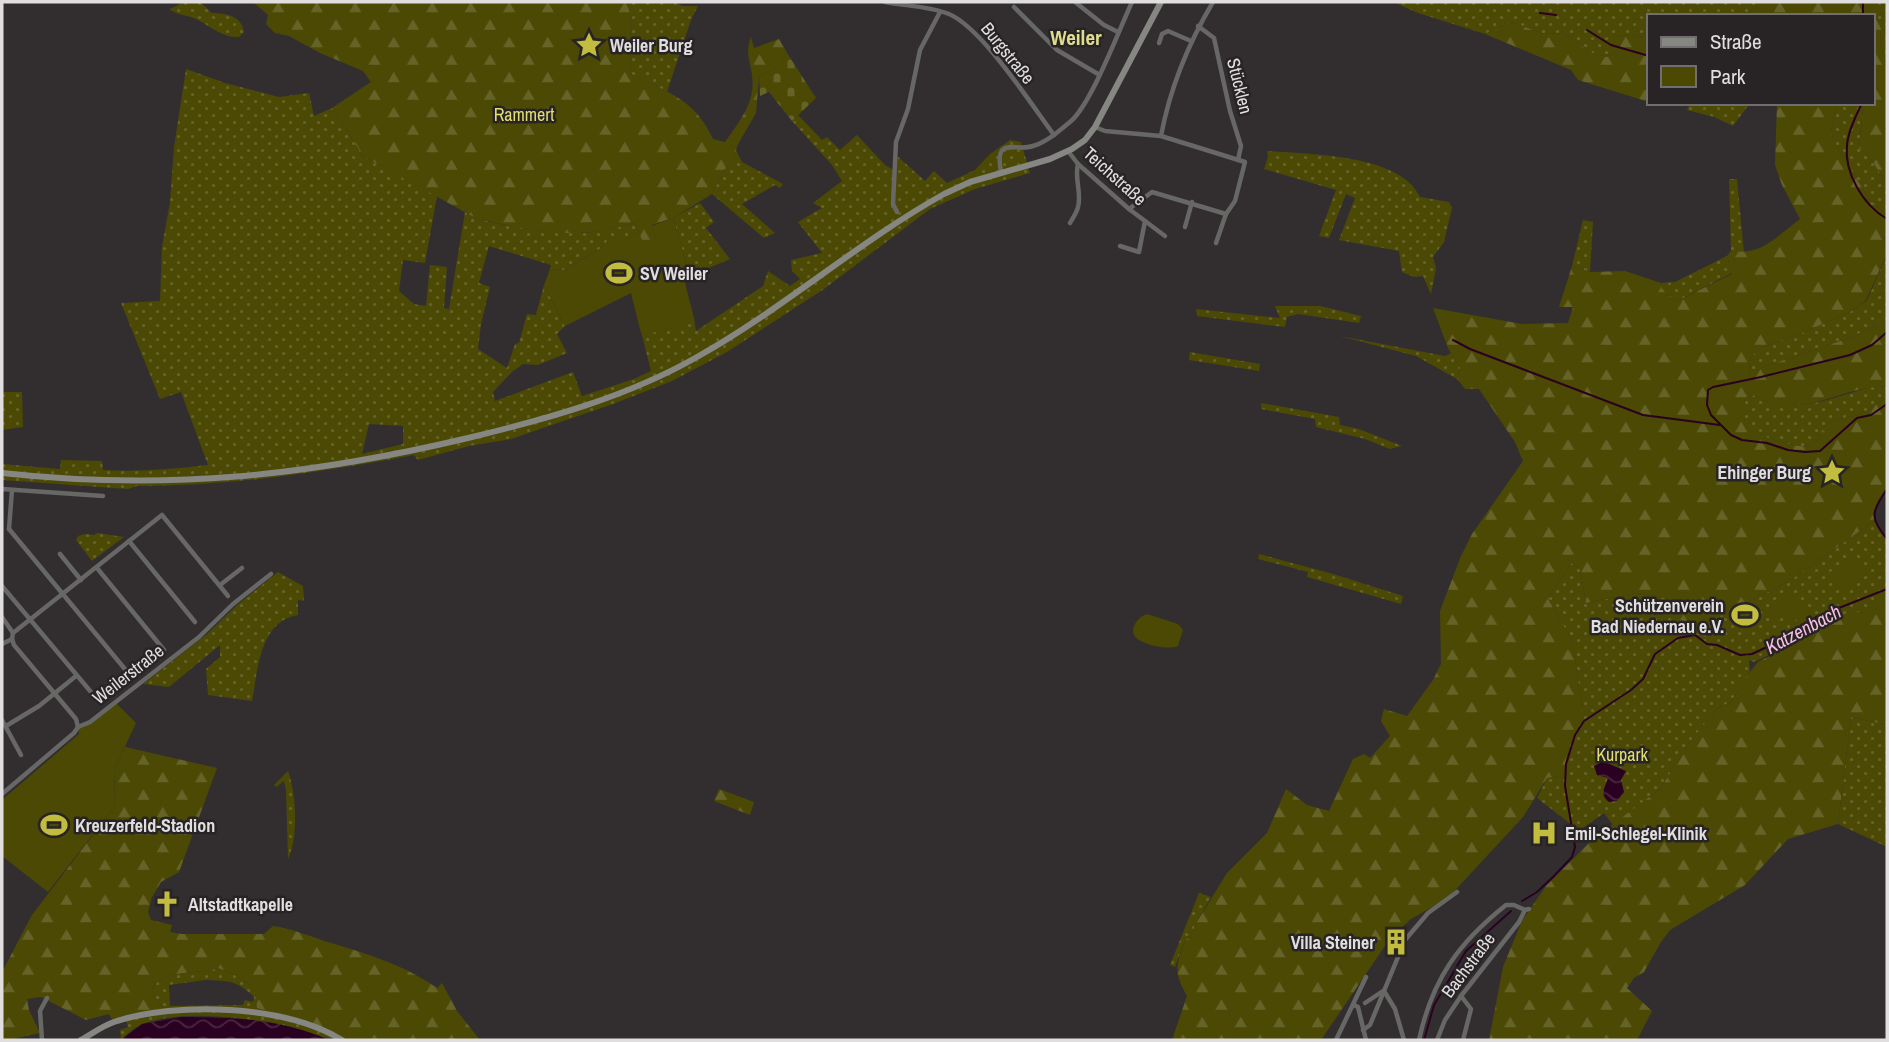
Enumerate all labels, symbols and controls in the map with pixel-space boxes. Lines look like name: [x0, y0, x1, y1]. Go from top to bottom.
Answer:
legend: [1647, 14, 1875, 105]
street label: Burgstraße: [975, 17, 1041, 89]
district label: Weiler: [1050, 23, 1102, 52]
text: Straße: [1710, 27, 1762, 56]
place icon: Weiler Burg: [574, 30, 604, 60]
place label: Weiler Burg: [610, 33, 693, 58]
street label: Stücklen: [1221, 56, 1259, 116]
text: Park: [1710, 62, 1746, 91]
park label: Rammert: [494, 102, 554, 127]
street label: Teichstraße: [1078, 141, 1152, 211]
sports icon: SV Weiler: [604, 258, 634, 288]
place label: SV Weiler: [640, 261, 708, 286]
place icon: Ehinger Burg: [1817, 457, 1847, 487]
place label: Ehinger Burg: [1718, 460, 1811, 485]
place label: Schützenverein Bad Niedernau e.V.: [1591, 593, 1724, 639]
water label: Katzenbach: [1761, 598, 1845, 660]
sports icon: Schützenverein Bad Niedernau e.V.: [1730, 600, 1760, 630]
street label: Weilerstraße: [87, 638, 169, 710]
park label: Kurpark: [1596, 742, 1648, 767]
sports icon: Kreuzerfeld-Stadion: [39, 810, 69, 840]
place label: Kreuzerfeld-Stadion: [75, 813, 215, 838]
hospital icon: Emil-Schlegel-Klinik: [1529, 818, 1559, 848]
place label: Emil-Schlegel-Klinik: [1565, 821, 1708, 846]
church icon: Altstadtkapelle: [152, 889, 182, 919]
place label: Altstadtkapelle: [188, 892, 293, 917]
building icon: Villa Steiner: [1381, 927, 1411, 957]
street label: Bachstraße: [1435, 927, 1501, 1003]
place label: Villa Steiner: [1291, 930, 1375, 955]

